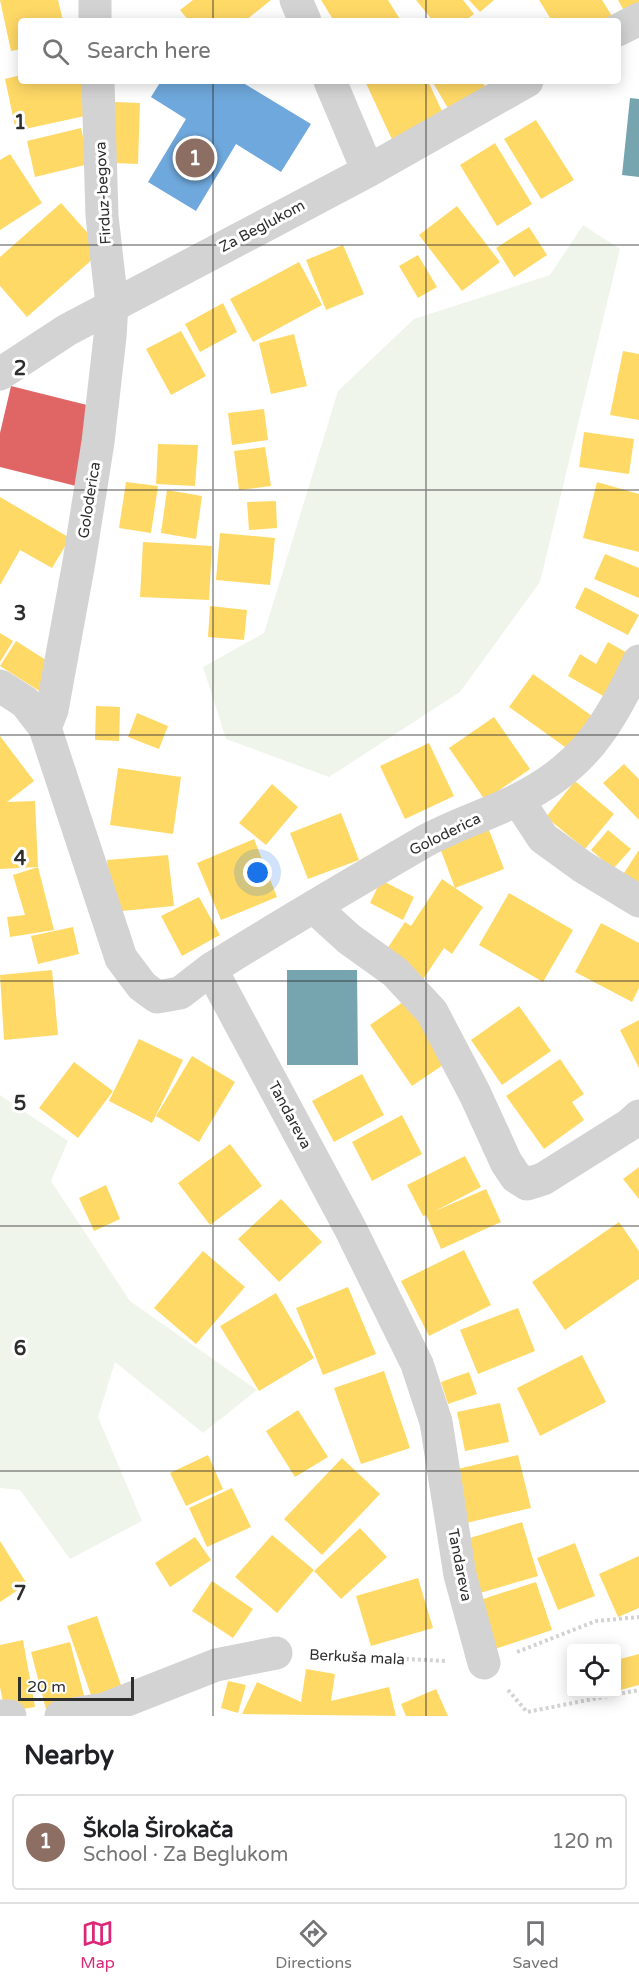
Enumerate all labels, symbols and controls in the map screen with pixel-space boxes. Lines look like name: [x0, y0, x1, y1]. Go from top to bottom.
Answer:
search box: [18, 18, 621, 84]
icon: search: [39, 35, 72, 68]
text: Search here: [87, 38, 211, 64]
text: 1: [14, 111, 26, 135]
pin: 1: [176, 136, 214, 180]
street label: Firduz-begova: [91, 141, 115, 245]
street label: Za Beglukom: [216, 196, 308, 256]
text: 2: [14, 357, 26, 381]
street label: Goloderica: [74, 460, 104, 540]
text: 3: [14, 602, 26, 626]
street label: Goloderica: [406, 809, 484, 859]
text: 4: [14, 847, 27, 871]
your location: [243, 858, 272, 887]
street label: Tandareva: [265, 1078, 315, 1152]
text: 5: [14, 1092, 26, 1116]
text: 6: [14, 1337, 26, 1361]
street label: Tandareva: [444, 1527, 476, 1603]
text: 7: [14, 1582, 26, 1606]
map controls: [567, 1644, 621, 1698]
button: locate: [567, 1644, 621, 1698]
street label: Berkuša mala: [309, 1646, 405, 1668]
scale bar: [18, 1674, 134, 1702]
text: 20 m: [27, 1677, 66, 1697]
text: Nearby: [24, 1740, 114, 1771]
text: Škola Širokača: [83, 1817, 234, 1843]
text: 1: [39, 1830, 52, 1854]
text: 120 m: [552, 1830, 613, 1854]
text: School · Za Beglukom: [83, 1843, 288, 1867]
tab: Map: [80, 1917, 115, 1973]
tab: Directions: [275, 1917, 352, 1973]
tab: Saved: [512, 1917, 559, 1973]

